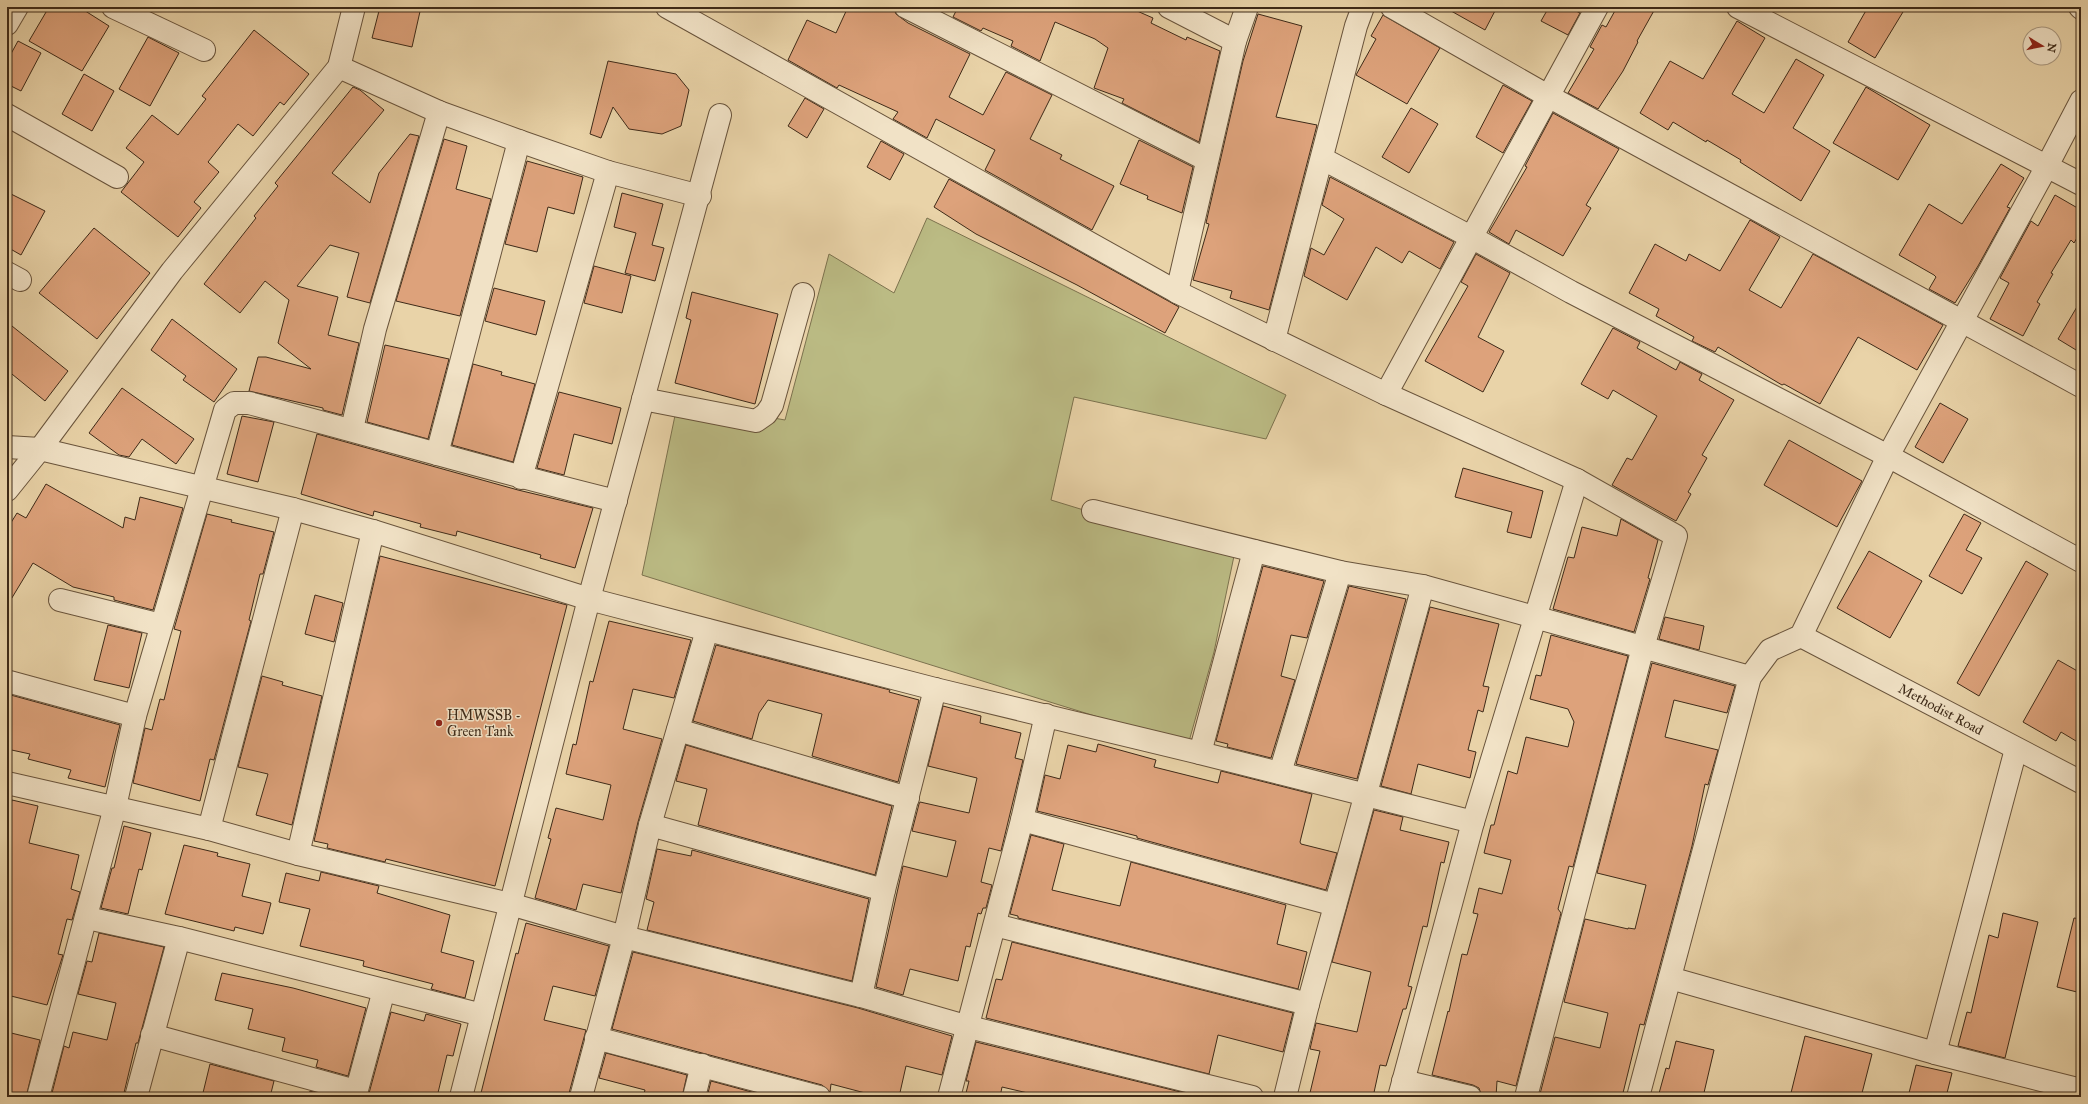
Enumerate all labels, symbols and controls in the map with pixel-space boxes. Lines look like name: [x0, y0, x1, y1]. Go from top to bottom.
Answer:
north arrow: [2022, 26, 2062, 66]
text: N: [2044, 42, 2059, 54]
street label: Methodist Road: [1895, 680, 1986, 739]
place label: HMWSSB - Green Tank: [447, 707, 521, 740]
marker: HMWSSB - Green Tank: [434, 718, 444, 728]

